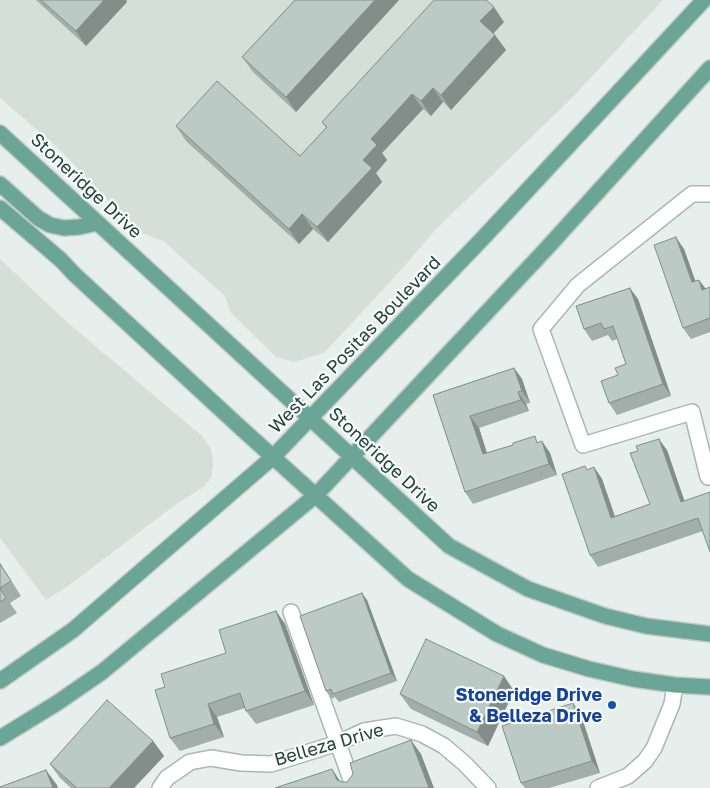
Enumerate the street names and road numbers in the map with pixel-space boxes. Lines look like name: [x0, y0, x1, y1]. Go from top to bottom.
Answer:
street label: Stoneridge Drive: [26, 129, 146, 243]
street label: West Las Positas Boulevard: [265, 252, 445, 438]
street label: Stoneridge Drive: [324, 403, 444, 517]
street label: Belleza Drive: [272, 719, 386, 771]

